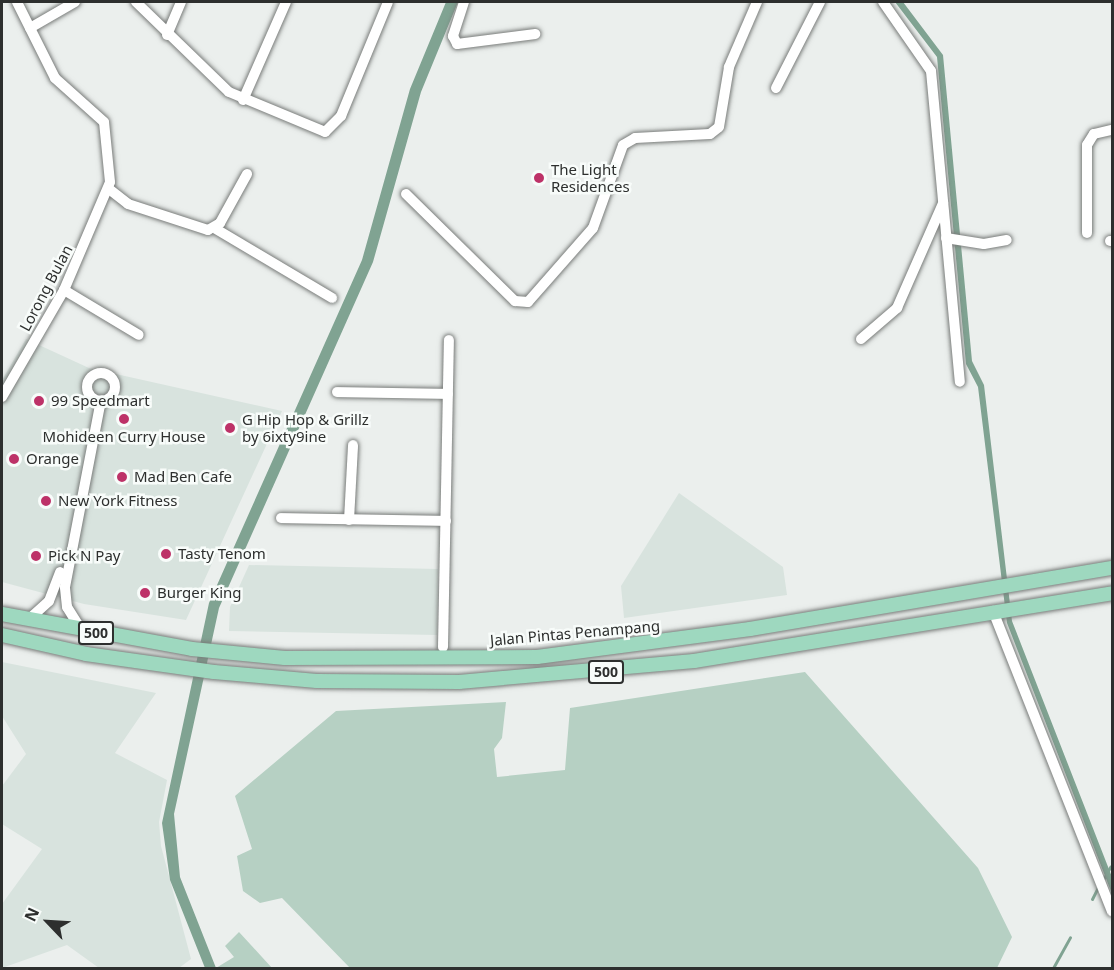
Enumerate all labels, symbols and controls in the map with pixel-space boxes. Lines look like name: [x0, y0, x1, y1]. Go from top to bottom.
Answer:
place label: The Light Residences: [551, 160, 630, 195]
marker: The Light Residences: [532, 171, 546, 185]
street label: Lorong Bulan: [16, 242, 76, 334]
place label: 99 Speedmart: [51, 392, 150, 410]
marker: 99 Speedmart: [32, 394, 46, 408]
place label: G Hip Hop & Grillz by 6ixty9ine: [242, 410, 369, 445]
marker: Mohideen Curry House: [117, 412, 131, 426]
marker: G Hip Hop & Grillz by 6ixty9ine: [223, 421, 237, 435]
place label: Mohideen Curry House: [43, 428, 205, 446]
place label: Orange: [26, 450, 79, 468]
marker: Orange: [7, 452, 21, 466]
place label: Mad Ben Cafe: [134, 468, 232, 486]
marker: Mad Ben Cafe: [115, 470, 129, 484]
place label: New York Fitness: [58, 492, 177, 510]
marker: New York Fitness: [39, 494, 53, 508]
place label: Tasty Tenom: [178, 545, 266, 563]
place label: Pick N Pay: [48, 547, 120, 565]
marker: Tasty Tenom: [159, 547, 173, 561]
marker: Pick N Pay: [29, 549, 43, 563]
place label: Burger King: [157, 584, 241, 602]
marker: Burger King: [138, 586, 152, 600]
street label: Jalan Pintas Penampang: [489, 617, 661, 649]
road number: 500: [76, 622, 116, 644]
road number: 500: [586, 661, 626, 683]
north arrow: [18, 892, 78, 952]
text: N: [19, 904, 44, 925]

